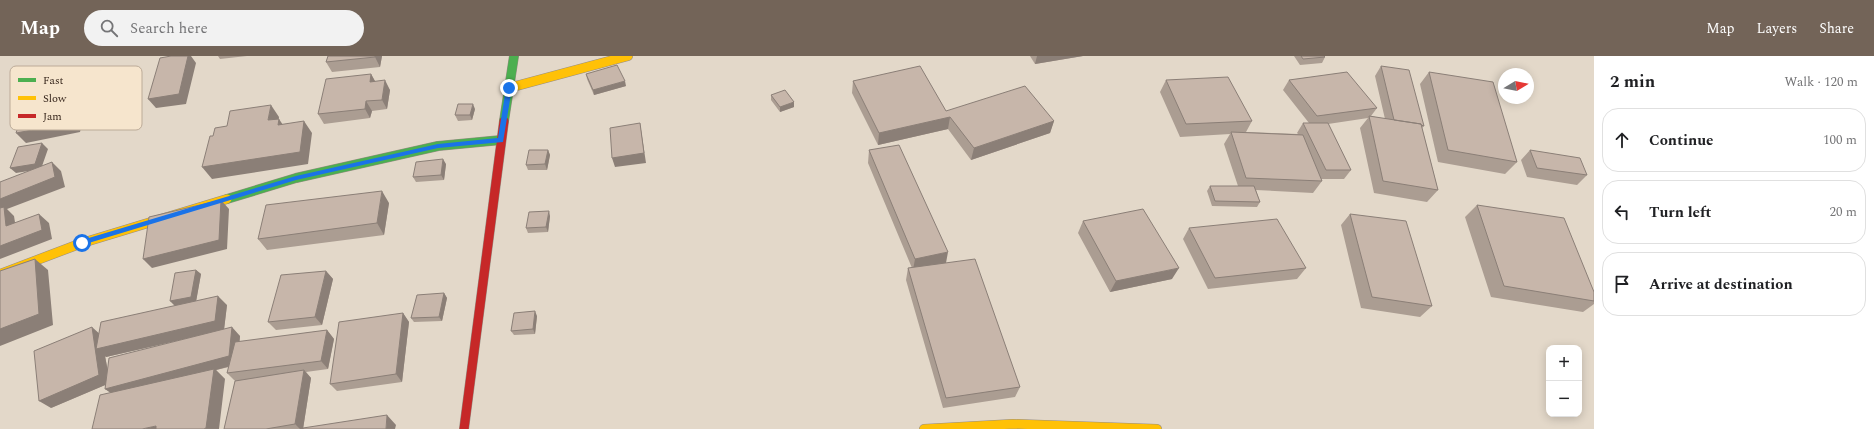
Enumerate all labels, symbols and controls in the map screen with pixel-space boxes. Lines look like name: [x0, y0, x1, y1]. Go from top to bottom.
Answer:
search box: [84, 10, 364, 46]
text: Map: [20, 14, 60, 43]
icon: search: [98, 17, 120, 39]
text: Search here: [130, 17, 208, 40]
text: Map: [1706, 18, 1735, 39]
text: Layers: [1757, 18, 1797, 39]
text: Share: [1819, 18, 1854, 39]
legend: [10, 66, 142, 130]
north arrow: [1498, 68, 1534, 104]
text: 2 min: [1610, 69, 1655, 95]
text: Fast: [43, 72, 64, 89]
text: Walk · 120 m: [1784, 72, 1858, 92]
route end: [500, 79, 518, 97]
text: Slow: [43, 90, 67, 107]
text: Jam: [43, 108, 62, 125]
icon: ahead: [1611, 129, 1633, 151]
text: Continue: [1649, 129, 1714, 152]
text: 100 m: [1823, 130, 1857, 150]
icon: left: [1611, 201, 1633, 223]
text: Turn left: [1649, 201, 1711, 224]
text: 20 m: [1830, 202, 1857, 222]
route start: [73, 234, 91, 252]
icon: arrive: [1611, 273, 1633, 295]
text: Arrive at destination: [1649, 273, 1793, 296]
map controls: [1546, 345, 1582, 417]
button: +: [1546, 345, 1582, 381]
button: −: [1546, 381, 1582, 417]

